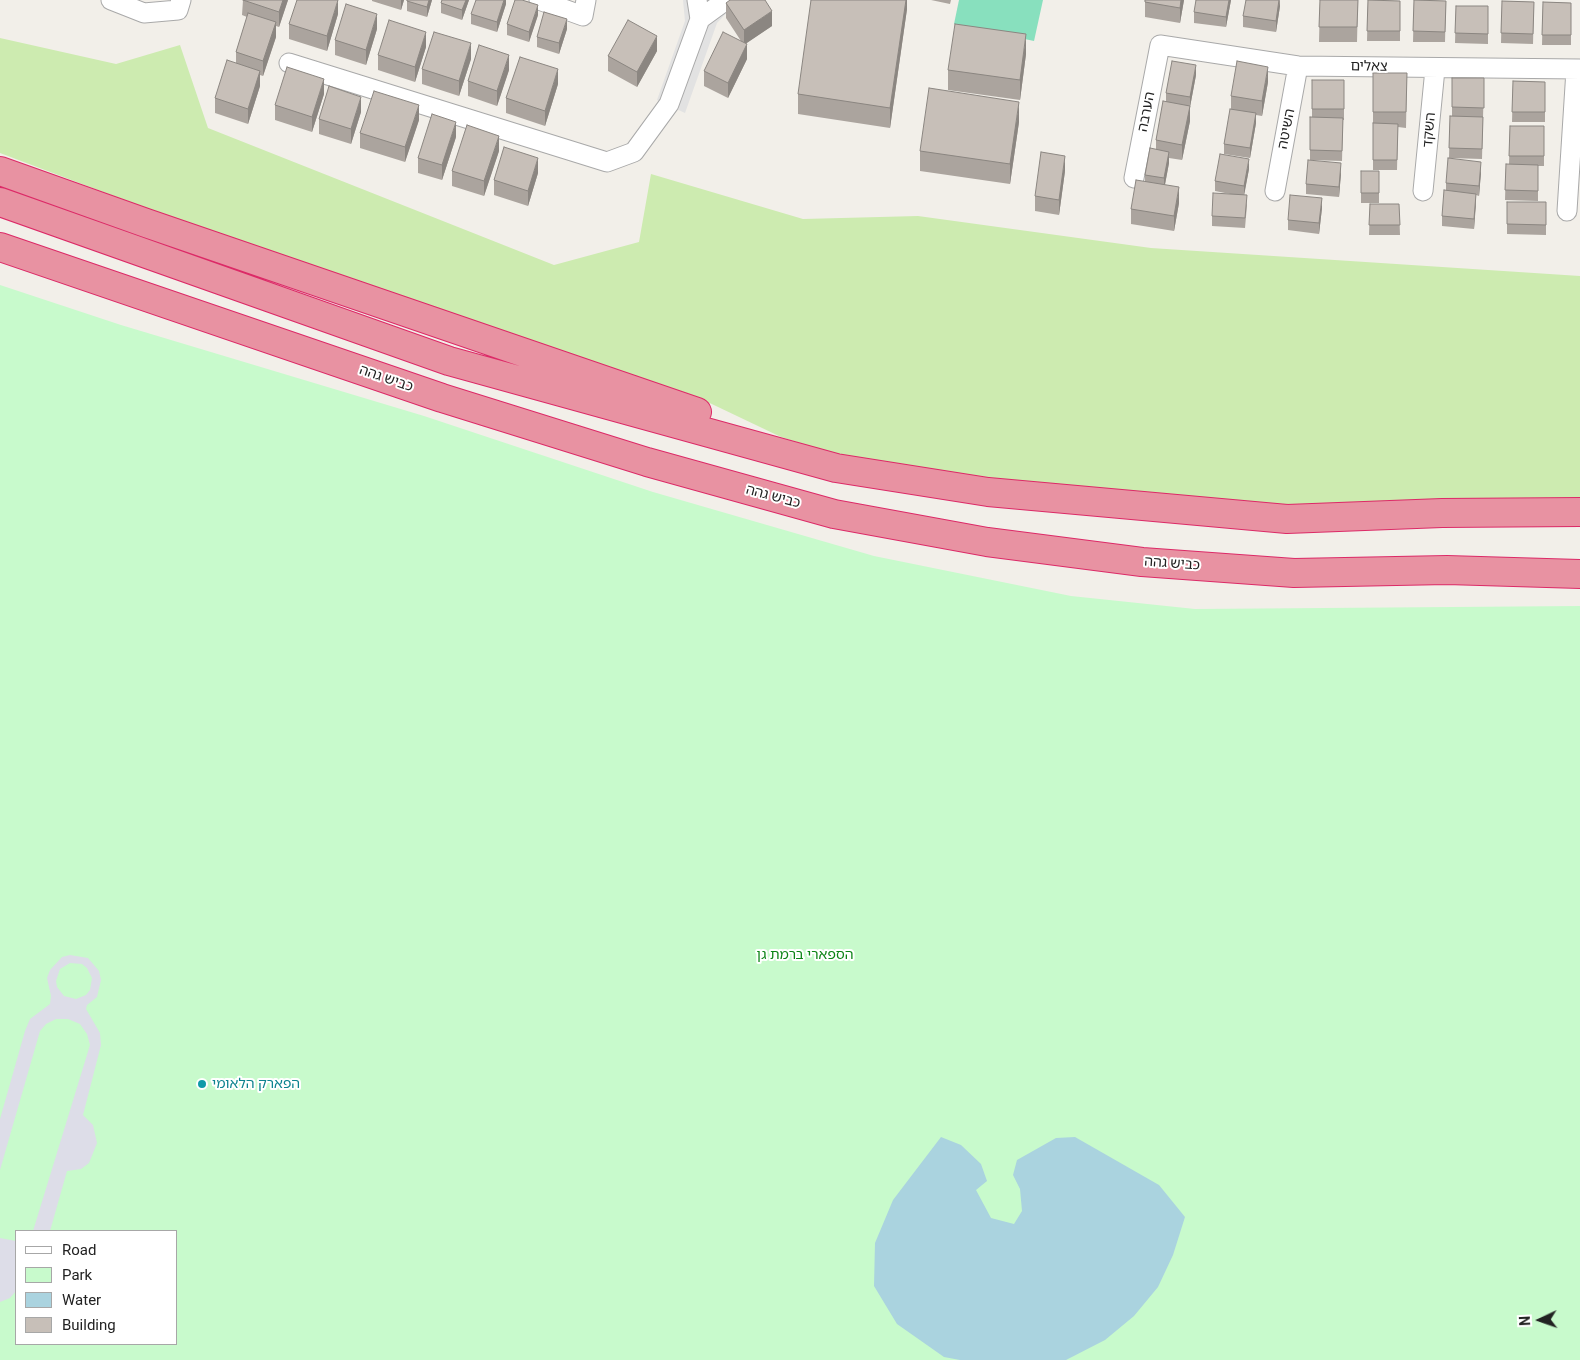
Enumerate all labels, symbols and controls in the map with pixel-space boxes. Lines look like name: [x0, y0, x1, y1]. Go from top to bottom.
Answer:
street label: צאלים: [1350, 58, 1388, 76]
street label: הערבה: [1135, 90, 1159, 134]
street label: השיטה: [1275, 107, 1299, 151]
street label: השקד: [1420, 112, 1440, 148]
street label: כביש גהה: [357, 362, 415, 396]
street label: כביש גהה: [744, 482, 802, 512]
street label: כביש גהה: [1144, 554, 1200, 574]
park label: הספארי ברמת גן: [757, 947, 853, 963]
place label: הפארק הלאומי: [212, 1076, 300, 1092]
marker: הפארק הלאומי: [196, 1078, 208, 1090]
legend: [15, 1230, 178, 1345]
text: Road: [62, 1241, 96, 1259]
text: Park: [62, 1266, 92, 1284]
text: Water: [62, 1291, 101, 1309]
north arrow: [1515, 1295, 1565, 1345]
text: N: [1517, 1315, 1533, 1326]
text: Building: [62, 1316, 116, 1334]

